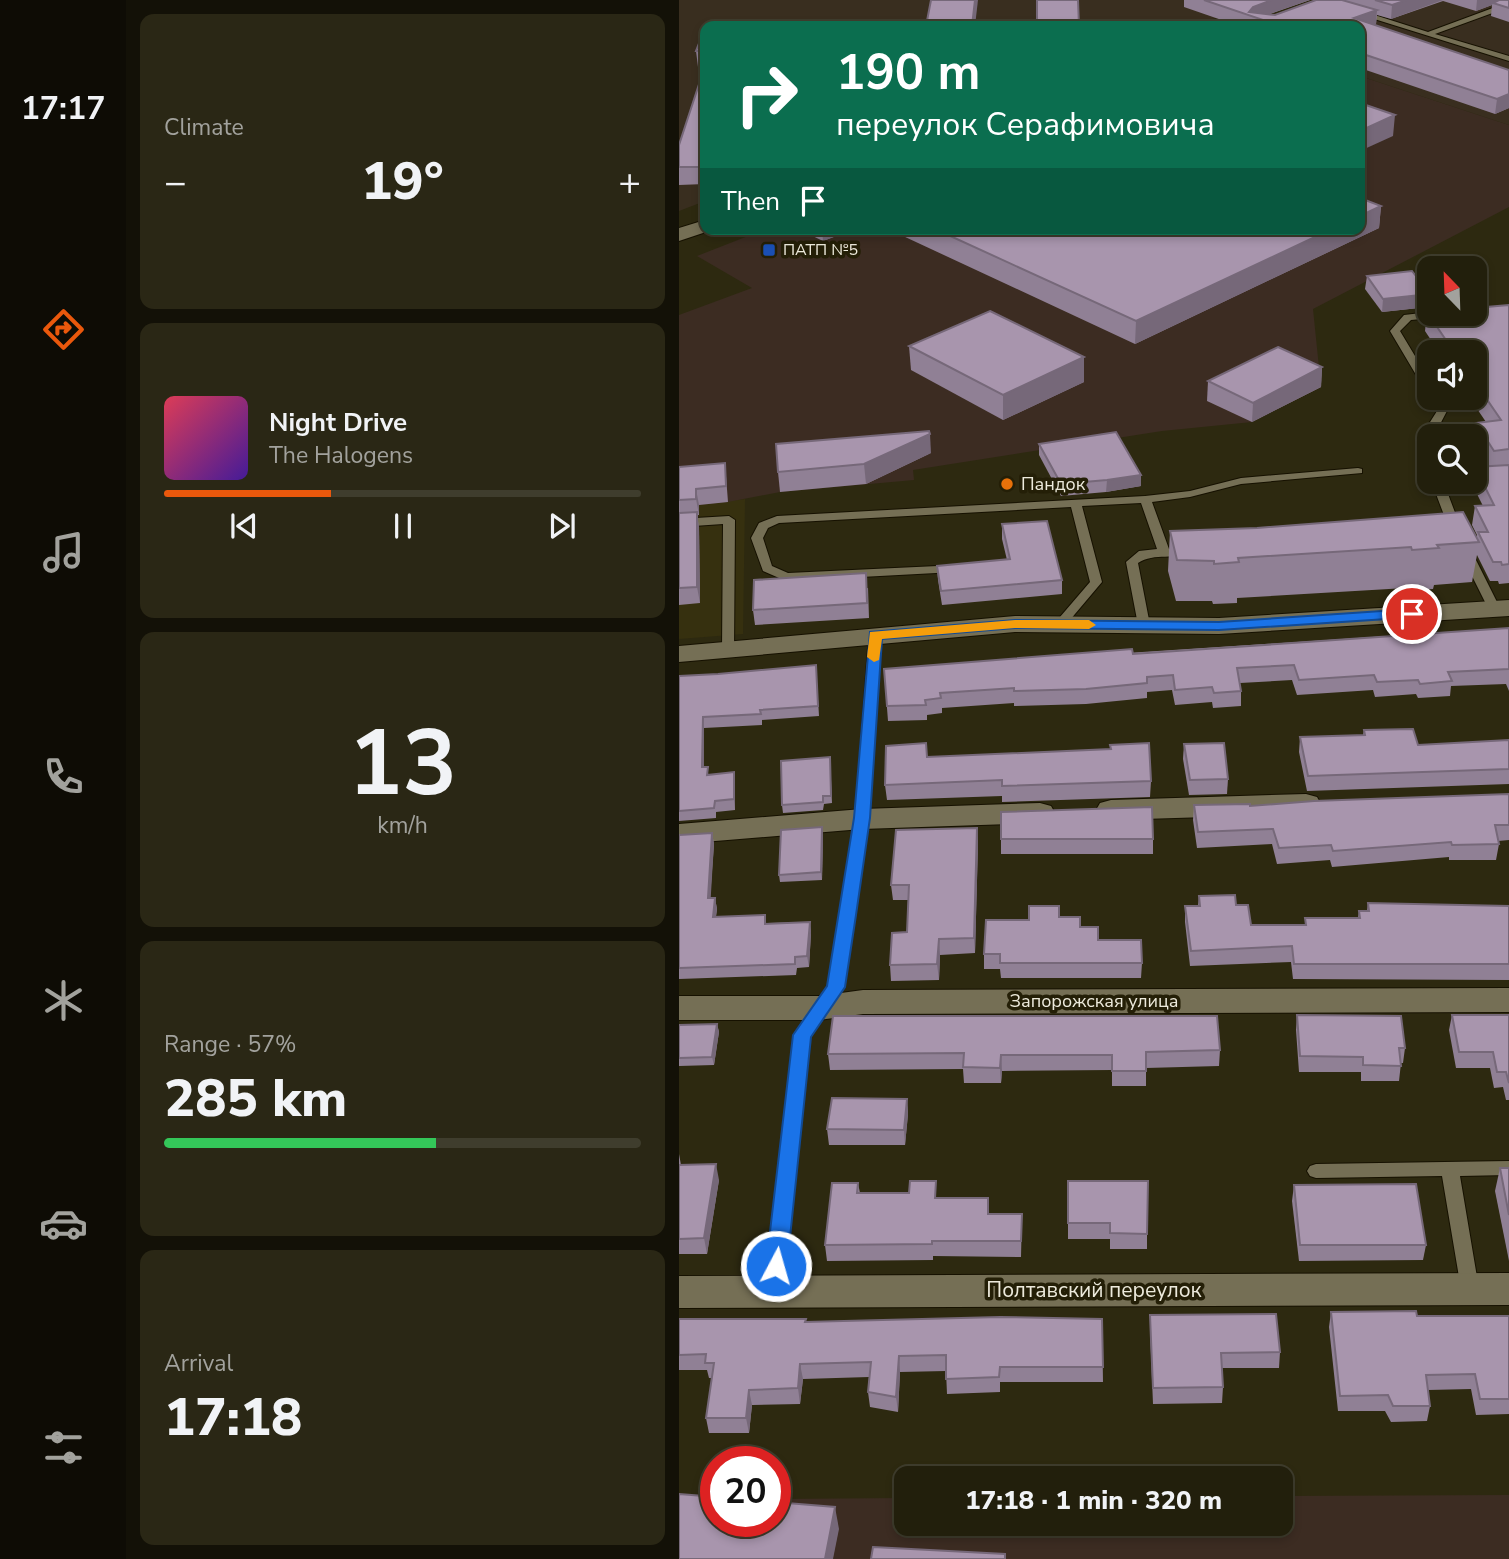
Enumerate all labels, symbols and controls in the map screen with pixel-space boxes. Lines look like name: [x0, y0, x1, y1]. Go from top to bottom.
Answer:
text: 190 m: [836, 39, 980, 106]
icon: right: [721, 49, 812, 140]
text: 17:17: [21, 87, 105, 130]
text: переулок Серафимовича: [836, 103, 1215, 146]
text: Climate: [164, 112, 244, 143]
text: 19°: [361, 146, 444, 217]
text: −: [164, 157, 187, 208]
text: +: [618, 157, 641, 208]
icon: arrive: [794, 182, 832, 220]
text: Then: [721, 184, 780, 219]
place label: ПАТП №5: [783, 239, 858, 261]
marker: ПАТП №5: [761, 242, 777, 258]
north arrow: [1417, 256, 1487, 326]
map controls: [1417, 256, 1487, 494]
icon: directions: [39, 305, 88, 354]
button: sound: [1417, 340, 1487, 410]
text: Night Drive: [269, 405, 407, 440]
button: search: [1417, 424, 1487, 494]
text: The Halogens: [269, 440, 413, 471]
place label: Пандок: [1021, 472, 1086, 496]
marker: Пандок: [999, 476, 1015, 492]
icon: previous: [225, 507, 263, 545]
icon: pause: [384, 507, 422, 545]
icon: next: [543, 507, 581, 545]
icon: music: [39, 528, 88, 577]
pin: [1382, 584, 1442, 644]
icon: arrive: [1393, 595, 1431, 633]
text: 13: [348, 702, 457, 826]
icon: phone: [39, 752, 88, 801]
text: km/h: [377, 810, 428, 841]
icon: climate: [39, 976, 88, 1025]
street label: Запорожская улица: [1009, 989, 1179, 1013]
text: Range · 57%: [164, 1029, 296, 1060]
text: 285 km: [164, 1063, 347, 1134]
icon: car: [39, 1199, 88, 1248]
position arrow: [739, 1229, 813, 1303]
street label: Полтавский переулок: [986, 1276, 1203, 1304]
text: Arrival: [164, 1348, 233, 1379]
text: 17:18: [164, 1382, 302, 1453]
icon: filters: [39, 1423, 88, 1472]
speed limit sign: 20: [700, 1446, 791, 1537]
text: 17:18 · 1 min · 320 m: [965, 1483, 1222, 1518]

